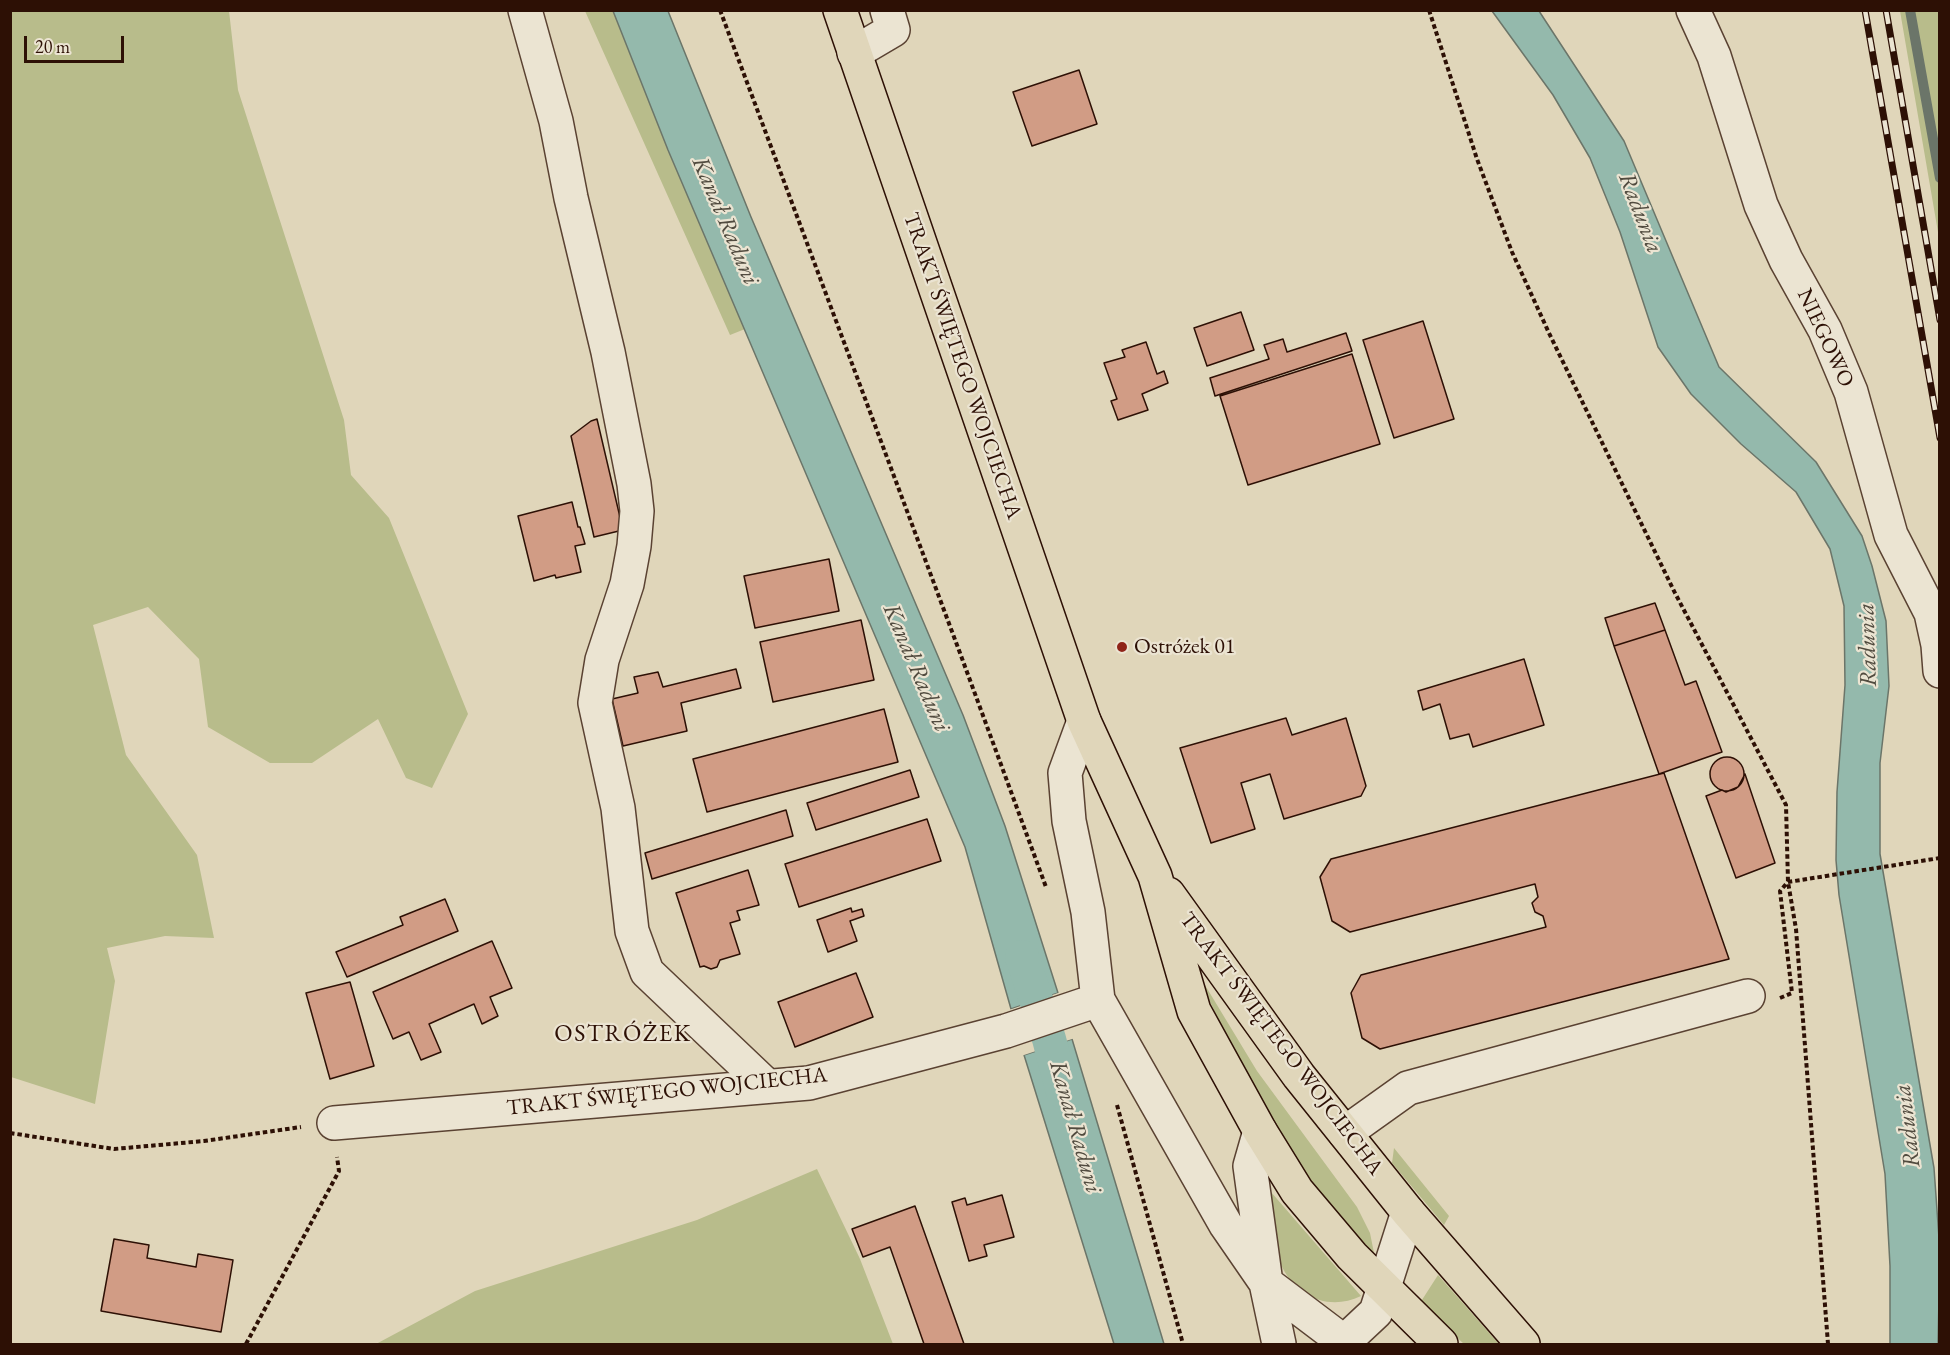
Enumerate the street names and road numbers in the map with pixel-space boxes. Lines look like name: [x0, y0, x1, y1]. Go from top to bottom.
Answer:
street label: TRAKT ŚWIĘTEGO WOJCIECHA: [897, 209, 1027, 523]
street label: NIEGOWO: [1791, 285, 1859, 391]
street label: TRAKT ŚWIĘTEGO WOJCIECHA: [1173, 907, 1389, 1181]
street label: TRAKT ŚWIĘTEGO WOJCIECHA: [505, 1062, 829, 1122]

